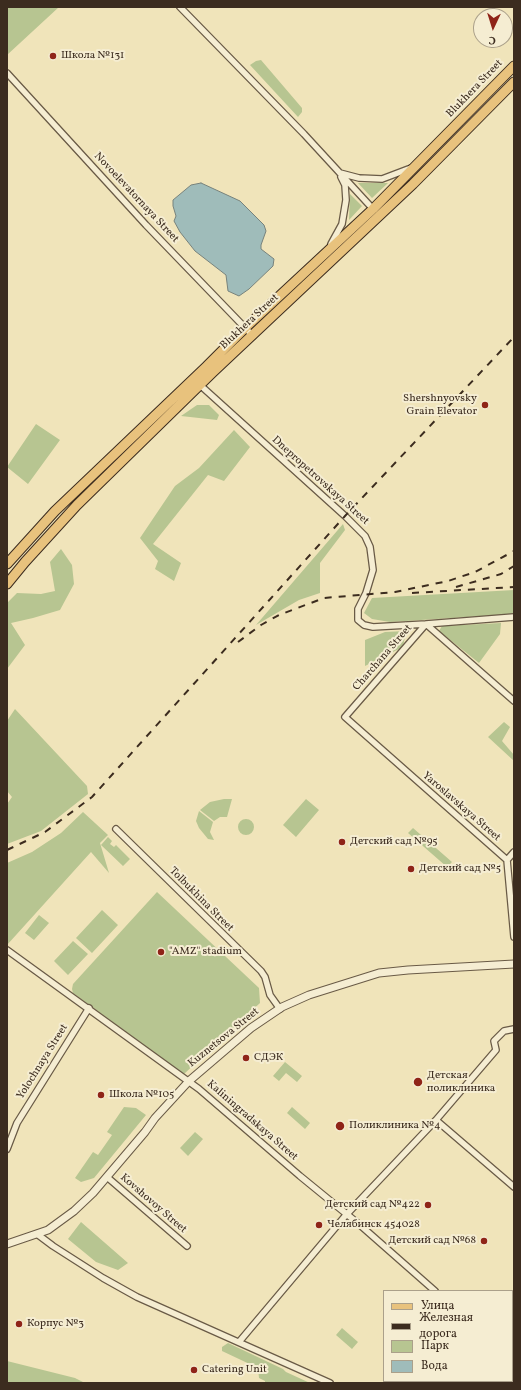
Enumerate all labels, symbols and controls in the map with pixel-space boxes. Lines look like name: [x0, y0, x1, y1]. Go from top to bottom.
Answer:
north arrow: [473, 8, 513, 48]
text: С: [488, 32, 496, 47]
place label: Школа №131: [61, 49, 124, 63]
marker: Школа №131: [48, 51, 58, 61]
street label: Blukhera Street: [444, 57, 506, 121]
street label: Novoelevatornaya Street: [91, 150, 181, 246]
street label: Blukhera Street: [218, 292, 282, 352]
place label: Shershnyovsky Grain Elevator: [403, 392, 477, 418]
marker: Shershnyovsky Grain Elevator: [480, 400, 490, 410]
street label: Dnepropetrovskaya Street: [269, 434, 371, 528]
street label: Charchana Street: [351, 622, 415, 694]
street label: Yaroslavskaya Street: [419, 769, 503, 845]
place label: Детский сад №95: [350, 835, 438, 849]
marker: Детский сад №95: [337, 837, 347, 847]
place label: Детский сад №5: [419, 862, 501, 876]
marker: Детский сад №5: [406, 864, 416, 874]
street label: Tolbukhina Street: [166, 865, 236, 935]
place label: "AMZ" stadium: [169, 945, 242, 959]
marker: "AMZ" stadium: [156, 947, 166, 957]
street label: Kuznetsova Street: [186, 1005, 262, 1071]
street label: Yolochnaya Street: [15, 1022, 71, 1102]
place label: СДЭК: [254, 1051, 283, 1065]
marker: СДЭК: [241, 1053, 251, 1063]
place label: Детская поликлиника: [427, 1069, 495, 1095]
marker: Детская поликлиника: [412, 1076, 424, 1088]
street label: Kaliningradskaya Street: [204, 1078, 300, 1164]
place label: Школа №105: [109, 1088, 174, 1102]
marker: Школа №105: [96, 1090, 106, 1100]
place label: Поликлиника №4: [349, 1119, 441, 1133]
marker: Поликлиника №4: [334, 1120, 346, 1132]
street label: Kovshovoy Street: [117, 1171, 189, 1237]
place label: Детский сад №422: [325, 1198, 420, 1212]
marker: Детский сад №422: [423, 1200, 433, 1210]
place label: Челябинск 454028: [327, 1218, 420, 1232]
marker: Челябинск 454028: [314, 1220, 324, 1230]
place label: Детский сад №68: [388, 1234, 476, 1248]
marker: Детский сад №68: [479, 1236, 489, 1246]
legend: [383, 1290, 513, 1382]
text: Улица: [421, 1298, 454, 1314]
text: Железная дорога: [419, 1310, 473, 1342]
place label: Корпус №3: [27, 1317, 84, 1331]
marker: Корпус №3: [14, 1319, 24, 1329]
text: Парк: [421, 1338, 449, 1354]
text: Вода: [421, 1358, 448, 1374]
place label: Catering Unit: [202, 1363, 267, 1377]
marker: Catering Unit: [189, 1365, 199, 1375]

